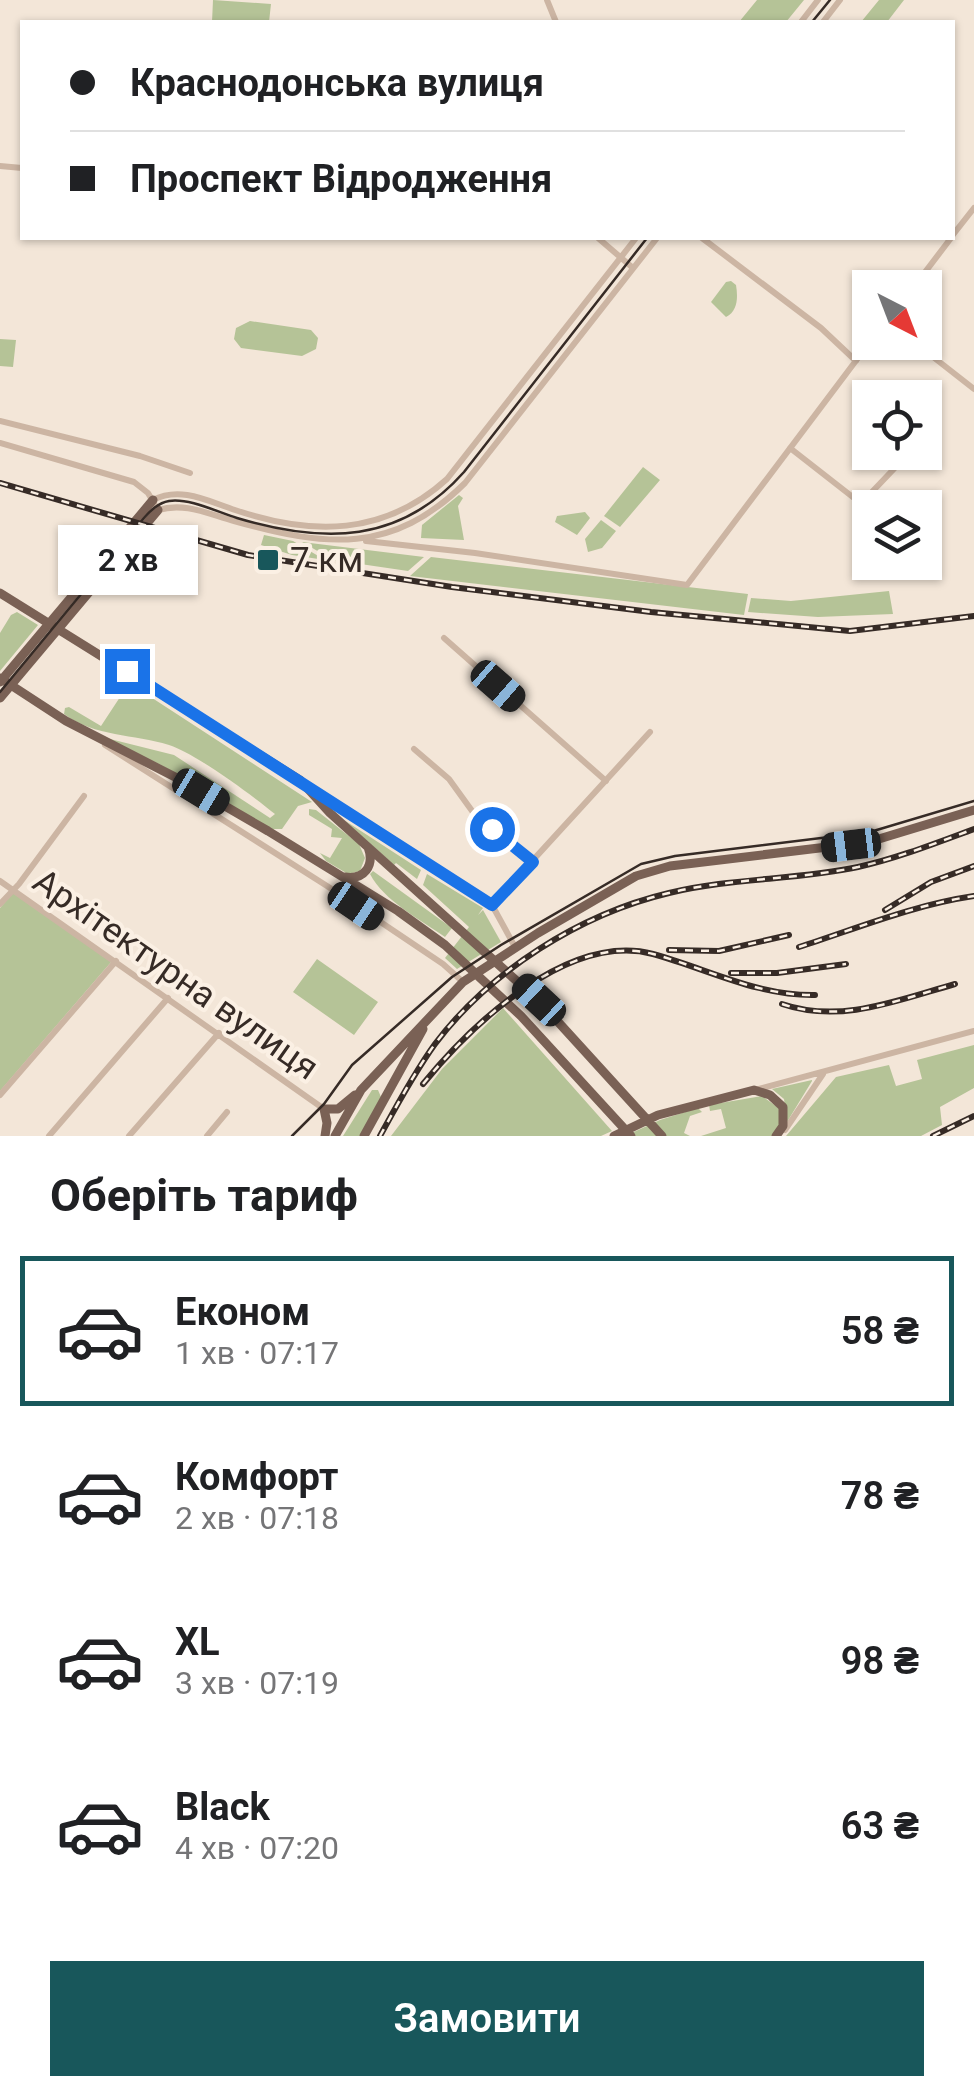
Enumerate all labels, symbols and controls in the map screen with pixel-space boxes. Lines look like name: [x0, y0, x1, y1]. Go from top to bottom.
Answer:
text: Краснодонська вулиця: [130, 61, 544, 105]
text: Проспект Відродження: [130, 157, 552, 201]
north arrow: [852, 270, 942, 360]
map controls: [852, 270, 942, 580]
button: locate: [852, 380, 942, 470]
button: layers: [852, 490, 942, 580]
callout: 2 хв: [57, 526, 197, 596]
place label: 7 км: [290, 540, 363, 581]
text: 2 хв: [98, 541, 158, 579]
marker: 7 км: [255, 547, 281, 573]
route end: [105, 649, 150, 694]
car: [466, 655, 530, 717]
car: [168, 764, 234, 820]
route start: [470, 807, 515, 852]
car: [819, 826, 883, 864]
street label: Архітектурна вулиця: [25, 861, 326, 1088]
car: [323, 877, 389, 935]
car: [507, 969, 571, 1031]
text: Оберіть тариф: [50, 1169, 358, 1222]
icon: car: [55, 1286, 145, 1376]
text: Економ: [175, 1290, 310, 1334]
text: 58 ₴: [841, 1309, 919, 1353]
text: 1 хв · 07:17: [175, 1334, 339, 1372]
icon: car: [55, 1451, 145, 1541]
text: Комфорт: [175, 1455, 338, 1499]
text: 78 ₴: [841, 1474, 919, 1518]
text: 2 хв · 07:18: [175, 1499, 339, 1537]
icon: car: [55, 1616, 145, 1706]
text: XL: [175, 1620, 220, 1664]
text: 98 ₴: [841, 1639, 919, 1683]
text: 3 хв · 07:19: [175, 1664, 339, 1702]
icon: car: [55, 1781, 145, 1871]
text: Black: [175, 1785, 270, 1829]
text: 63 ₴: [841, 1804, 919, 1848]
text: 4 хв · 07:20: [175, 1829, 339, 1867]
button: Замовити: [50, 1961, 924, 2076]

